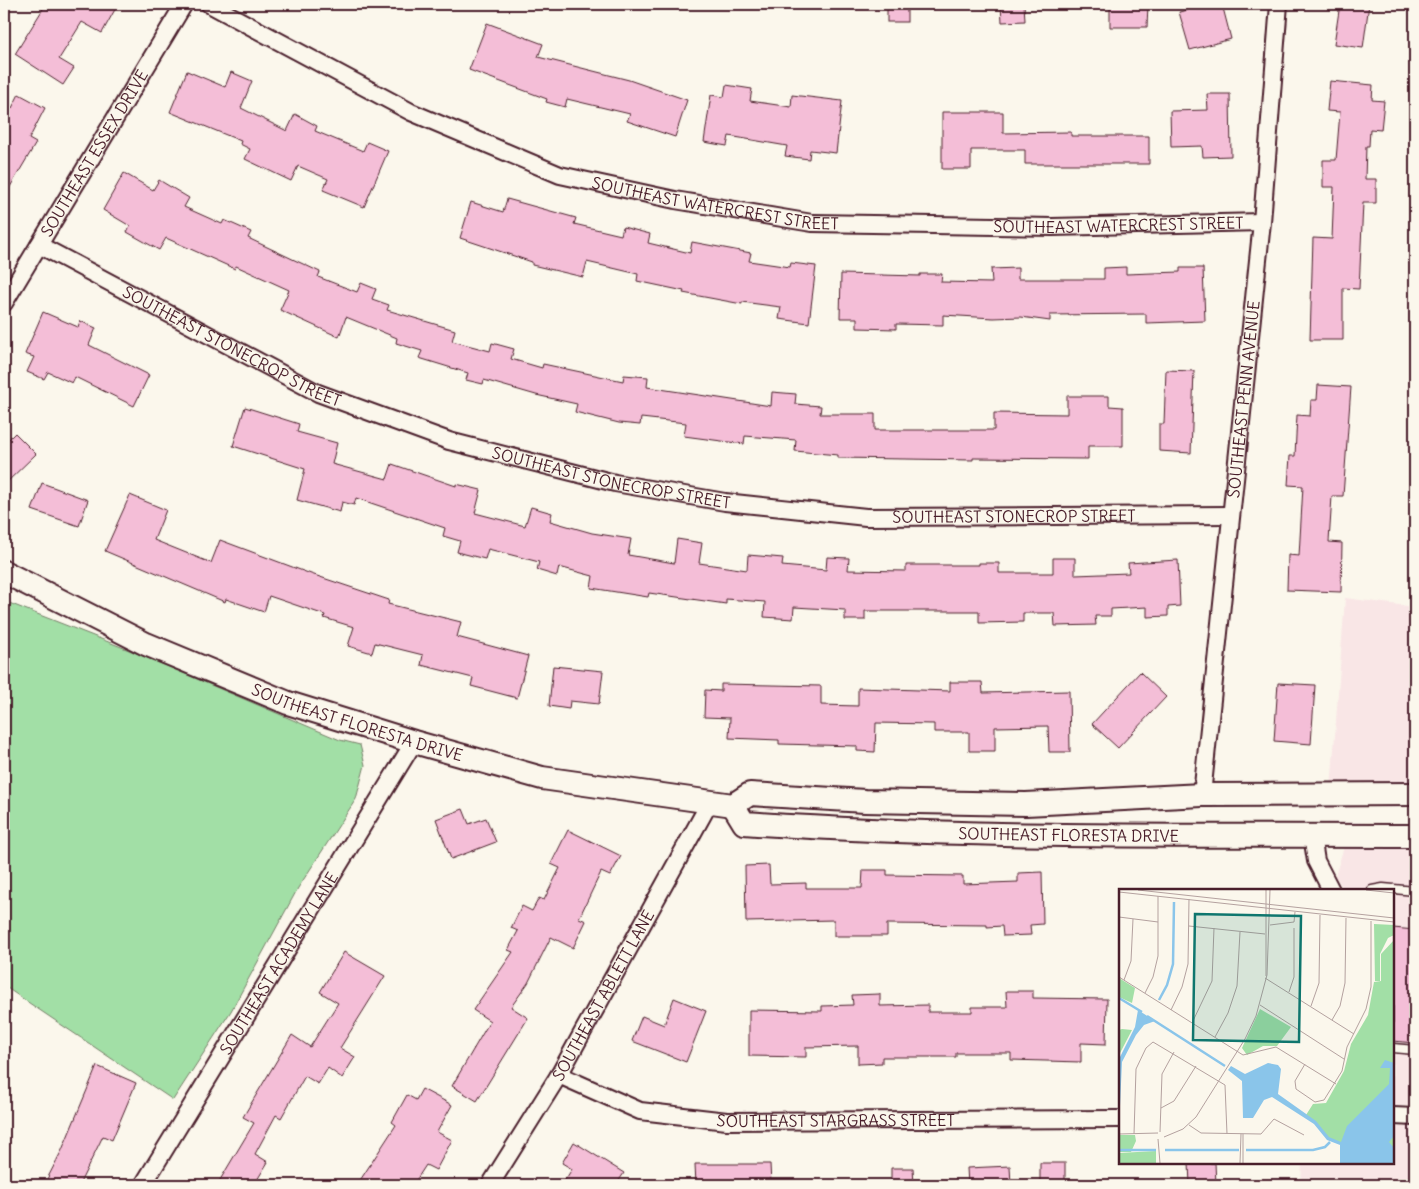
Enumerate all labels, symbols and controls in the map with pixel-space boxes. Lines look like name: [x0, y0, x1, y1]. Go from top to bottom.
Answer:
street label: SOUTHEAST ESSEX DRIVE: [36, 66, 152, 240]
street label: SOUTHEAST WATERCREST STREET: [590, 172, 839, 233]
street label: SOUTHEAST WATERCREST STREET: [993, 212, 1244, 237]
street label: SOUTHEAST STONECROP STREET: [119, 281, 344, 411]
street label: SOUTHEAST PENN AVENUE: [1223, 299, 1264, 499]
street label: SOUTHEAST STONECROP STREET: [490, 442, 732, 513]
street label: SOUTHEAST STONECROP STREET: [892, 506, 1136, 527]
street label: SOUTHEAST FLORESTA DRIVE: [249, 679, 465, 765]
street label: SOUTHEAST FLORESTA DRIVE: [958, 823, 1179, 846]
street label: SOUTHEAST ACADEMY LANE: [215, 868, 342, 1058]
inset map: [1119, 889, 1394, 1164]
street label: SOUTHEAST ABLETT LANE: [548, 906, 658, 1084]
street label: SOUTHEAST STARGRASS STREET: [716, 1110, 955, 1131]

